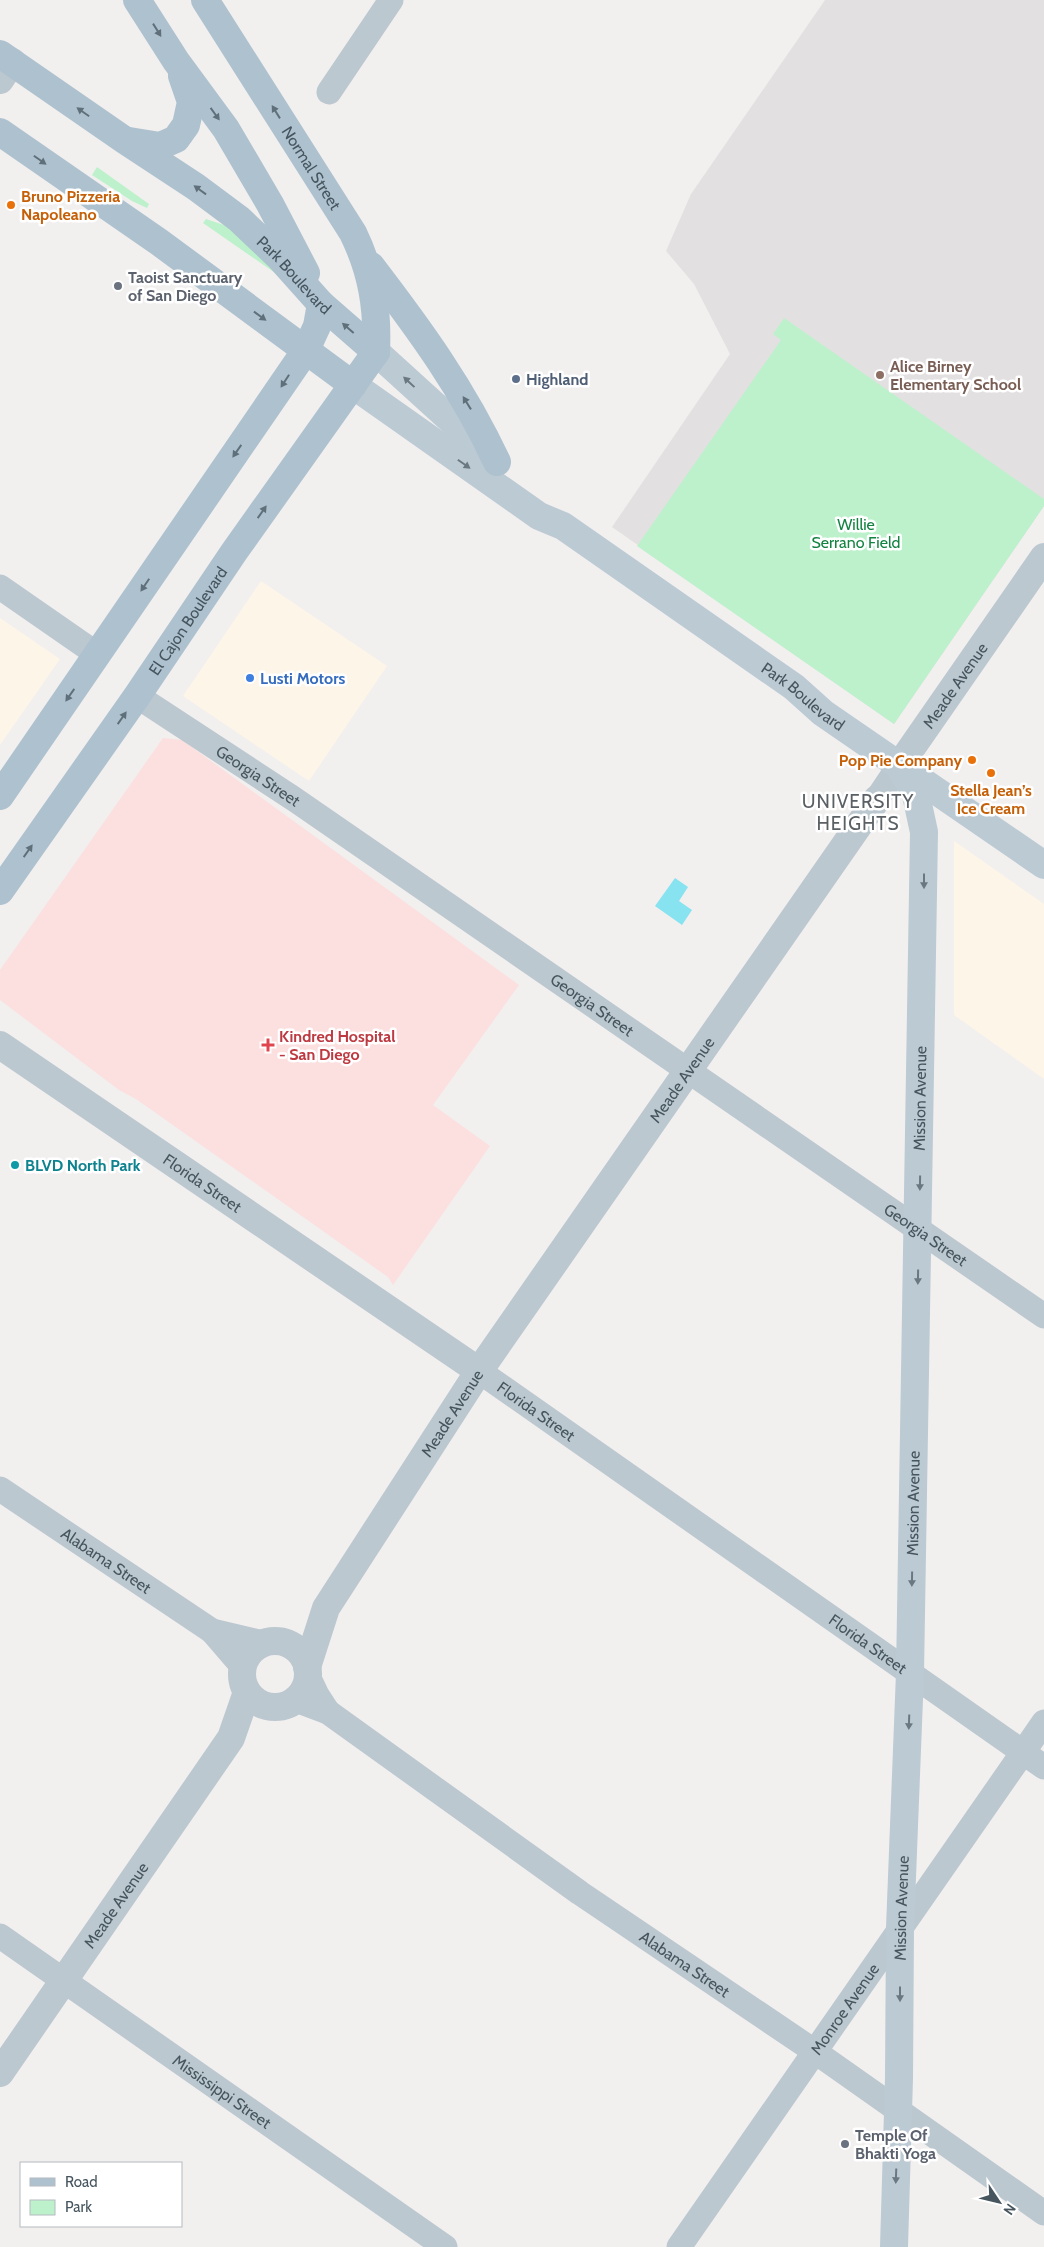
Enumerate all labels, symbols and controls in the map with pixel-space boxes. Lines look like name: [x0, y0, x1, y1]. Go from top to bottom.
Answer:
one-way arrow: [152, 24, 162, 37]
one-way arrow: [271, 106, 281, 119]
one-way arrow: [77, 107, 90, 117]
one-way arrow: [210, 107, 220, 121]
street label: Normal Street: [278, 123, 345, 214]
one-way arrow: [33, 155, 47, 165]
one-way arrow: [193, 185, 207, 195]
place label: Bruno Pizzeria Napoleano: [21, 187, 120, 224]
marker: Bruno Pizzeria Napoleano: [5, 199, 17, 211]
street label: Park Boulevard: [253, 232, 335, 318]
place label: Taoist Sanctuary of San Diego: [128, 268, 243, 305]
marker: Taoist Sanctuary of San Diego: [112, 280, 124, 292]
one-way arrow: [253, 311, 266, 322]
one-way arrow: [342, 322, 355, 333]
place label: Alice Birney Elementary School: [890, 357, 1021, 394]
marker: Alice Birney Elementary School: [874, 369, 886, 381]
place label: Highland: [526, 370, 588, 389]
marker: Highland: [510, 373, 522, 385]
one-way arrow: [281, 374, 290, 387]
one-way arrow: [403, 376, 415, 388]
one-way arrow: [462, 396, 471, 409]
one-way arrow: [233, 445, 243, 458]
one-way arrow: [458, 459, 471, 469]
one-way arrow: [257, 506, 268, 519]
park label: Willie Serrano Field: [812, 515, 900, 552]
street label: El Cajon Boulevard: [145, 563, 231, 679]
one-way arrow: [140, 578, 150, 592]
street label: Meade Avenue: [919, 639, 992, 732]
street label: Park Boulevard: [758, 658, 848, 735]
place label: Lusti Motors: [260, 669, 345, 688]
marker: Lusti Motors: [244, 672, 256, 684]
one-way arrow: [65, 689, 75, 702]
one-way arrow: [117, 711, 127, 725]
street label: Georgia Street: [212, 741, 304, 811]
place label: Pop Pie Company: [839, 751, 962, 770]
marker: Pop Pie Company: [966, 754, 978, 766]
marker: Stella Jean’s Ice Cream: [985, 767, 997, 779]
place label: Stella Jean’s Ice Cream: [950, 781, 1032, 818]
district label: UNIVERSITY HEIGHTS: [802, 790, 914, 835]
one-way arrow: [23, 844, 33, 858]
one-way arrow: [920, 873, 928, 889]
street label: Georgia Street: [547, 970, 638, 1041]
place label: Kindred Hospital - San Diego: [279, 1027, 395, 1064]
street label: Meade Avenue: [646, 1033, 719, 1126]
marker: Kindred Hospital - San Diego: [261, 1038, 275, 1052]
street label: Mission Avenue: [910, 1046, 930, 1151]
street label: Florida Street: [159, 1150, 246, 1217]
place label: BLVD North Park: [25, 1156, 141, 1175]
marker: BLVD North Park: [9, 1159, 21, 1171]
one-way arrow: [916, 1175, 924, 1191]
street label: Georgia Street: [880, 1200, 971, 1270]
one-way arrow: [914, 1269, 922, 1285]
street label: Meade Avenue: [417, 1366, 487, 1461]
street label: Florida Street: [493, 1378, 579, 1446]
street label: Mission Avenue: [903, 1451, 924, 1556]
street label: Alabama Street: [57, 1524, 155, 1598]
one-way arrow: [908, 1572, 916, 1588]
street label: Florida Street: [825, 1610, 911, 1678]
one-way arrow: [904, 1714, 912, 1730]
street label: Mission Avenue: [891, 1855, 913, 1961]
street label: Meade Avenue: [80, 1859, 152, 1952]
street label: Alabama Street: [636, 1927, 734, 2002]
street label: Monroe Avenue: [807, 1960, 883, 2058]
one-way arrow: [896, 1987, 904, 2003]
street label: Mississippi Street: [169, 2051, 275, 2133]
place label: Temple Of Bhakti Yoga: [855, 2126, 936, 2163]
marker: Temple Of Bhakti Yoga: [839, 2138, 851, 2150]
legend: [20, 2162, 182, 2227]
one-way arrow: [892, 2169, 900, 2185]
text: Road: [65, 2173, 98, 2191]
north arrow: [974, 2177, 1024, 2227]
text: Park: [65, 2198, 92, 2216]
text: N: [999, 2200, 1020, 2219]

